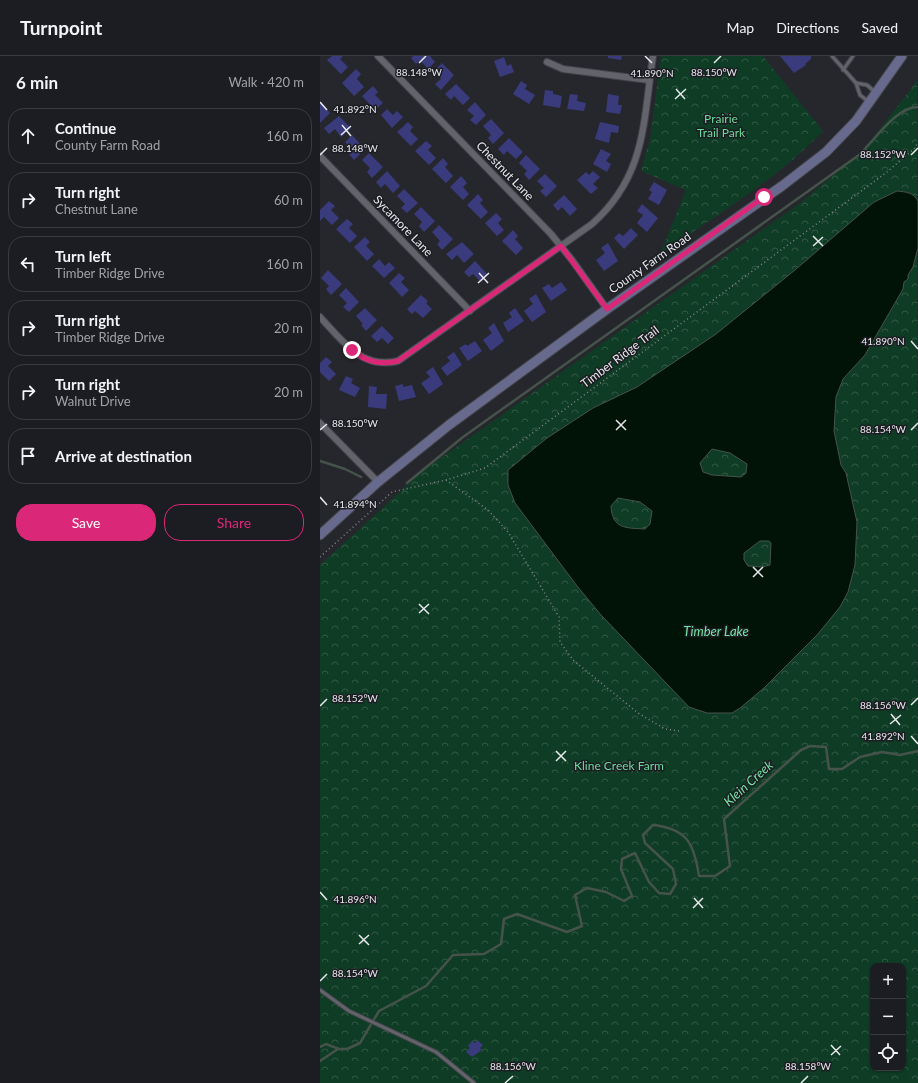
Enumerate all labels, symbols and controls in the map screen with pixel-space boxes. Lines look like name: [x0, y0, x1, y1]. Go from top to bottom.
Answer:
text: Turnpoint: [20, 16, 102, 39]
text: Map: [727, 19, 754, 36]
text: Directions: [776, 19, 839, 36]
text: Saved: [861, 19, 898, 36]
text: 88.148°W: [396, 66, 443, 78]
text: 88.150°W: [691, 66, 738, 78]
text: 41.890°N: [630, 67, 674, 79]
text: 6 min: [16, 72, 58, 93]
text: Walk · 420 m: [228, 74, 304, 90]
text: 41.892°N: [333, 103, 377, 115]
park label: Prairie Trail Park: [697, 111, 746, 140]
text: Continue: [55, 119, 116, 137]
icon: ahead: [17, 125, 39, 147]
text: 160 m: [266, 128, 303, 144]
text: County Farm Road: [55, 137, 160, 153]
street label: Chestnut Lane: [473, 138, 537, 203]
text: 88.148°W: [332, 142, 379, 154]
text: 88.152°W: [860, 148, 907, 160]
text: Turn right: [55, 183, 120, 201]
route start: [755, 188, 773, 206]
icon: right: [17, 189, 39, 211]
text: 60 m: [274, 192, 303, 208]
street label: Sycamore Lane: [370, 192, 436, 259]
text: Chestnut Lane: [55, 201, 138, 217]
street label: County Farm Road: [606, 229, 694, 297]
text: Turn left: [55, 247, 111, 265]
icon: left: [17, 253, 39, 275]
text: 160 m: [266, 256, 303, 272]
text: Timber Ridge Drive: [55, 265, 165, 281]
text: Turn right: [55, 311, 120, 329]
icon: right: [17, 317, 39, 339]
text: 20 m: [274, 320, 303, 336]
street label: Timber Ridge Trail: [578, 322, 662, 391]
text: Timber Ridge Drive: [55, 329, 165, 345]
text: 41.890°N: [861, 335, 905, 347]
route end: [343, 341, 361, 359]
text: Turn right: [55, 375, 120, 393]
icon: right: [17, 381, 39, 403]
text: 20 m: [274, 384, 303, 400]
text: Walnut Drive: [55, 393, 131, 409]
text: 88.150°W: [332, 417, 379, 429]
text: 88.154°W: [860, 423, 907, 435]
icon: arrive: [17, 445, 39, 467]
text: Arrive at destination: [55, 447, 192, 465]
text: 41.894°N: [333, 498, 377, 510]
button: Save: [16, 504, 156, 541]
button: Share: [164, 504, 304, 541]
water label: Timber Lake: [683, 623, 749, 639]
text: 88.152°W: [332, 692, 379, 704]
text: 88.156°W: [860, 699, 907, 711]
text: 41.892°N: [861, 730, 905, 742]
water label: Klein Creek: [720, 756, 777, 809]
park label: Kline Creek Farm: [574, 758, 664, 773]
text: 41.896°N: [333, 893, 377, 905]
map controls: [870, 963, 906, 1071]
button: +: [870, 963, 906, 999]
text: 88.154°W: [332, 967, 379, 979]
button: −: [870, 999, 906, 1035]
button: locate: [870, 1035, 906, 1071]
text: 88.156°W: [490, 1060, 537, 1072]
text: 88.158°W: [785, 1060, 832, 1072]

